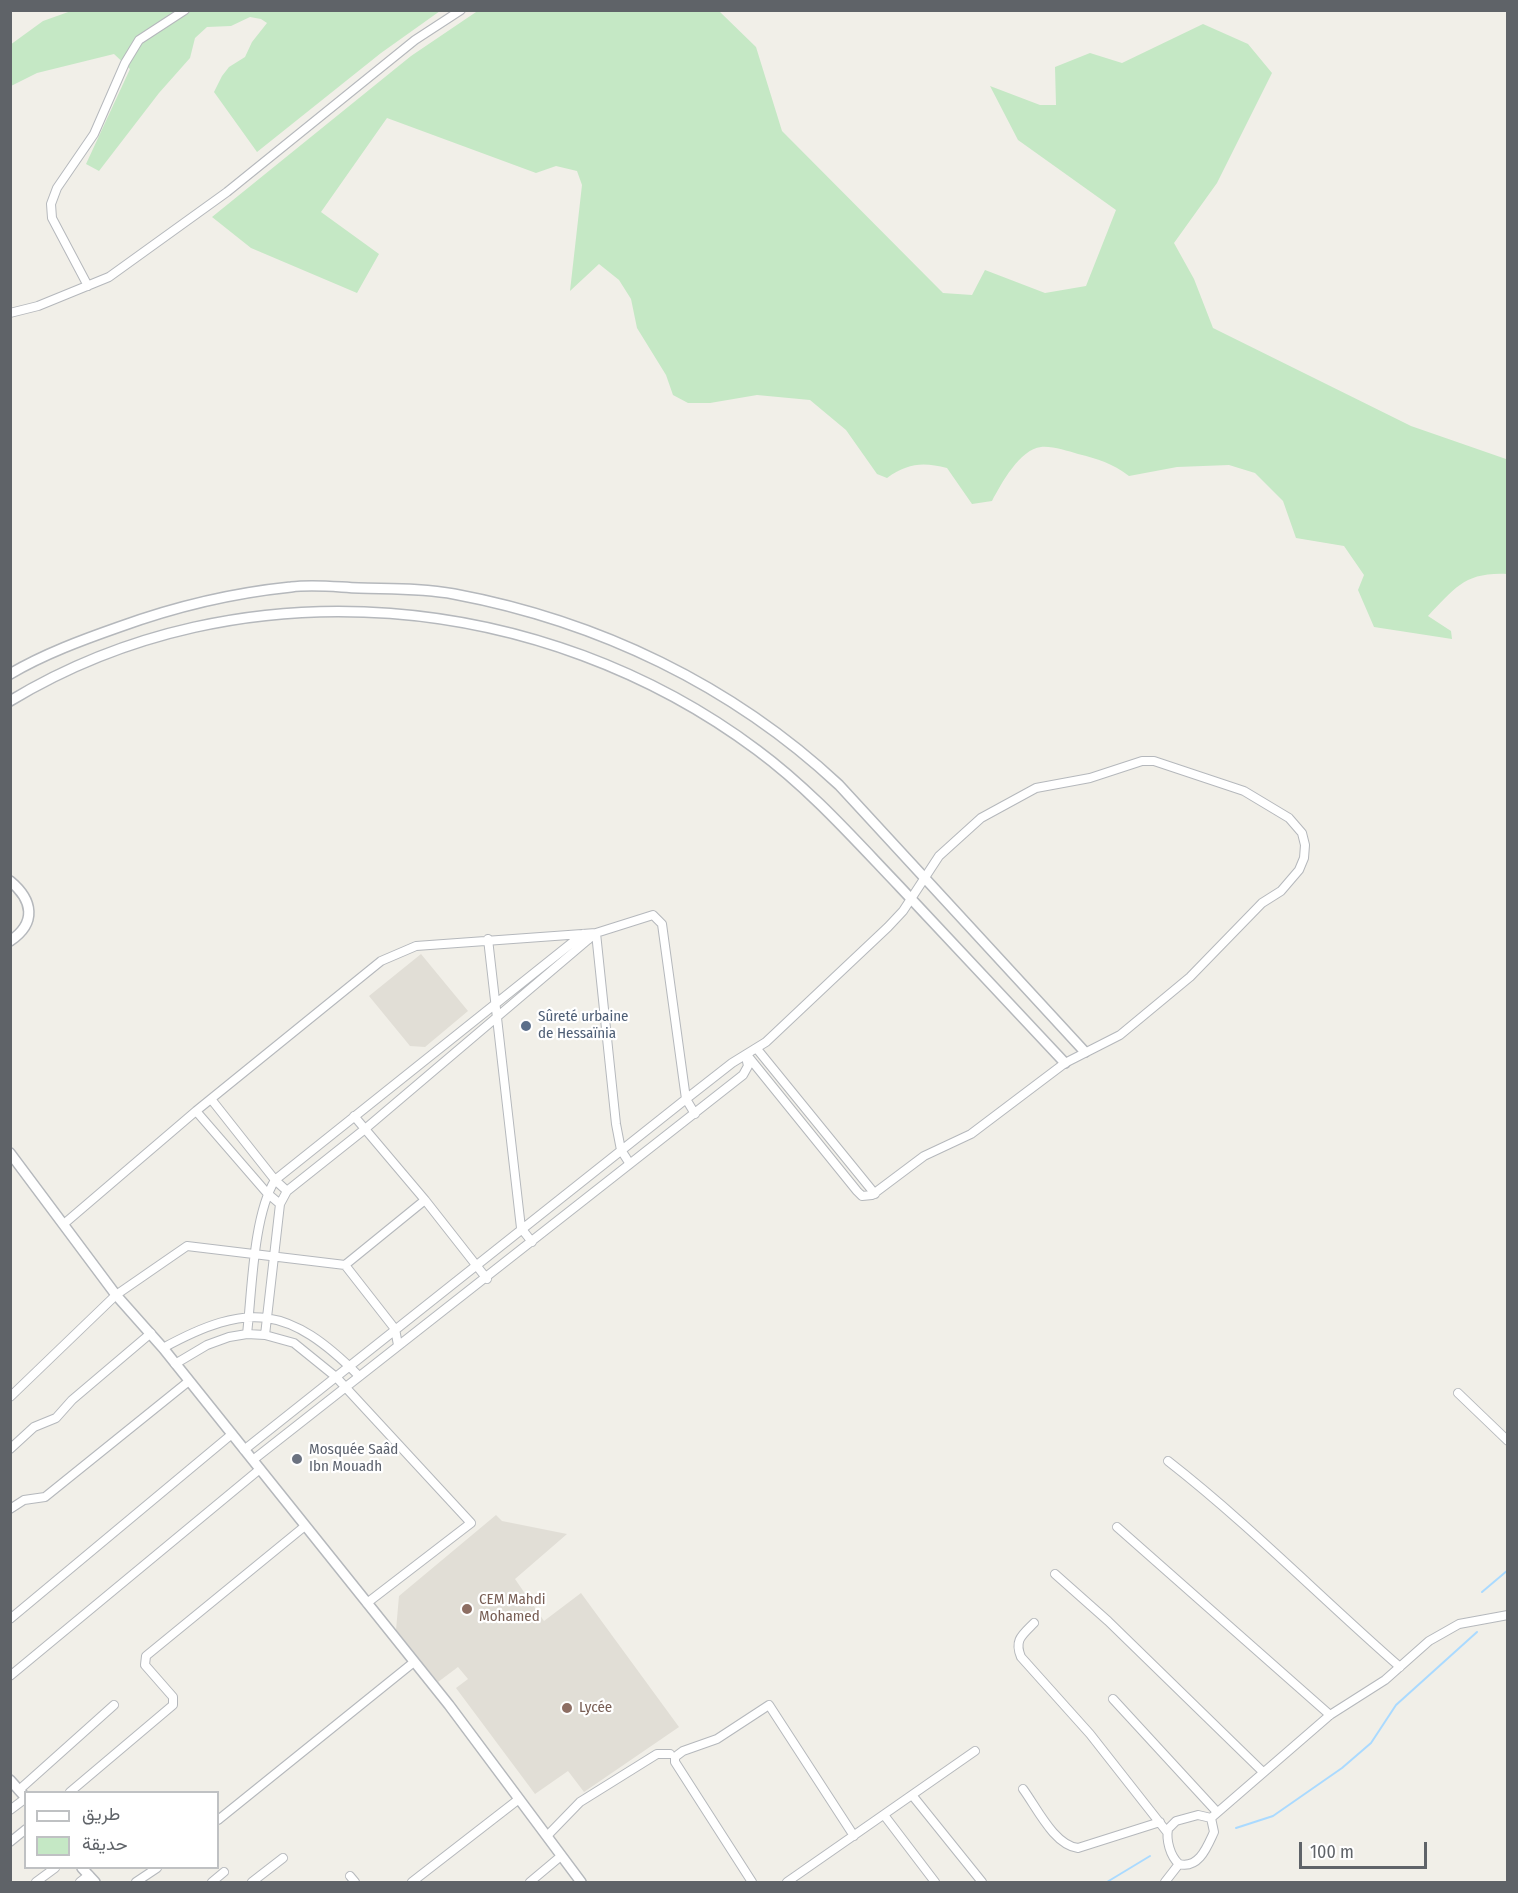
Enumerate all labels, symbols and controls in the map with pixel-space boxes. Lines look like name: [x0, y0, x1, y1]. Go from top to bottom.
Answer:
place label: Sûreté urbaine de Hessaïnia: [538, 1008, 628, 1043]
marker: Sûreté urbaine de Hessaïnia: [519, 1019, 533, 1033]
place label: Mosquée Saâd Ibn Mouadh: [309, 1441, 398, 1476]
marker: Mosquée Saâd Ibn Mouadh: [290, 1452, 304, 1466]
place label: CEM Mahdi Mohamed: [479, 1591, 546, 1626]
marker: CEM Mahdi Mohamed: [460, 1602, 474, 1616]
place label: Lycée: [579, 1699, 612, 1717]
marker: Lycée: [560, 1701, 574, 1715]
legend: [24, 1791, 219, 1869]
text: طريق: [82, 1803, 120, 1825]
scale bar: [1302, 1830, 1430, 1868]
text: حديقة: [82, 1833, 128, 1855]
text: 100 m: [1310, 1841, 1354, 1863]

